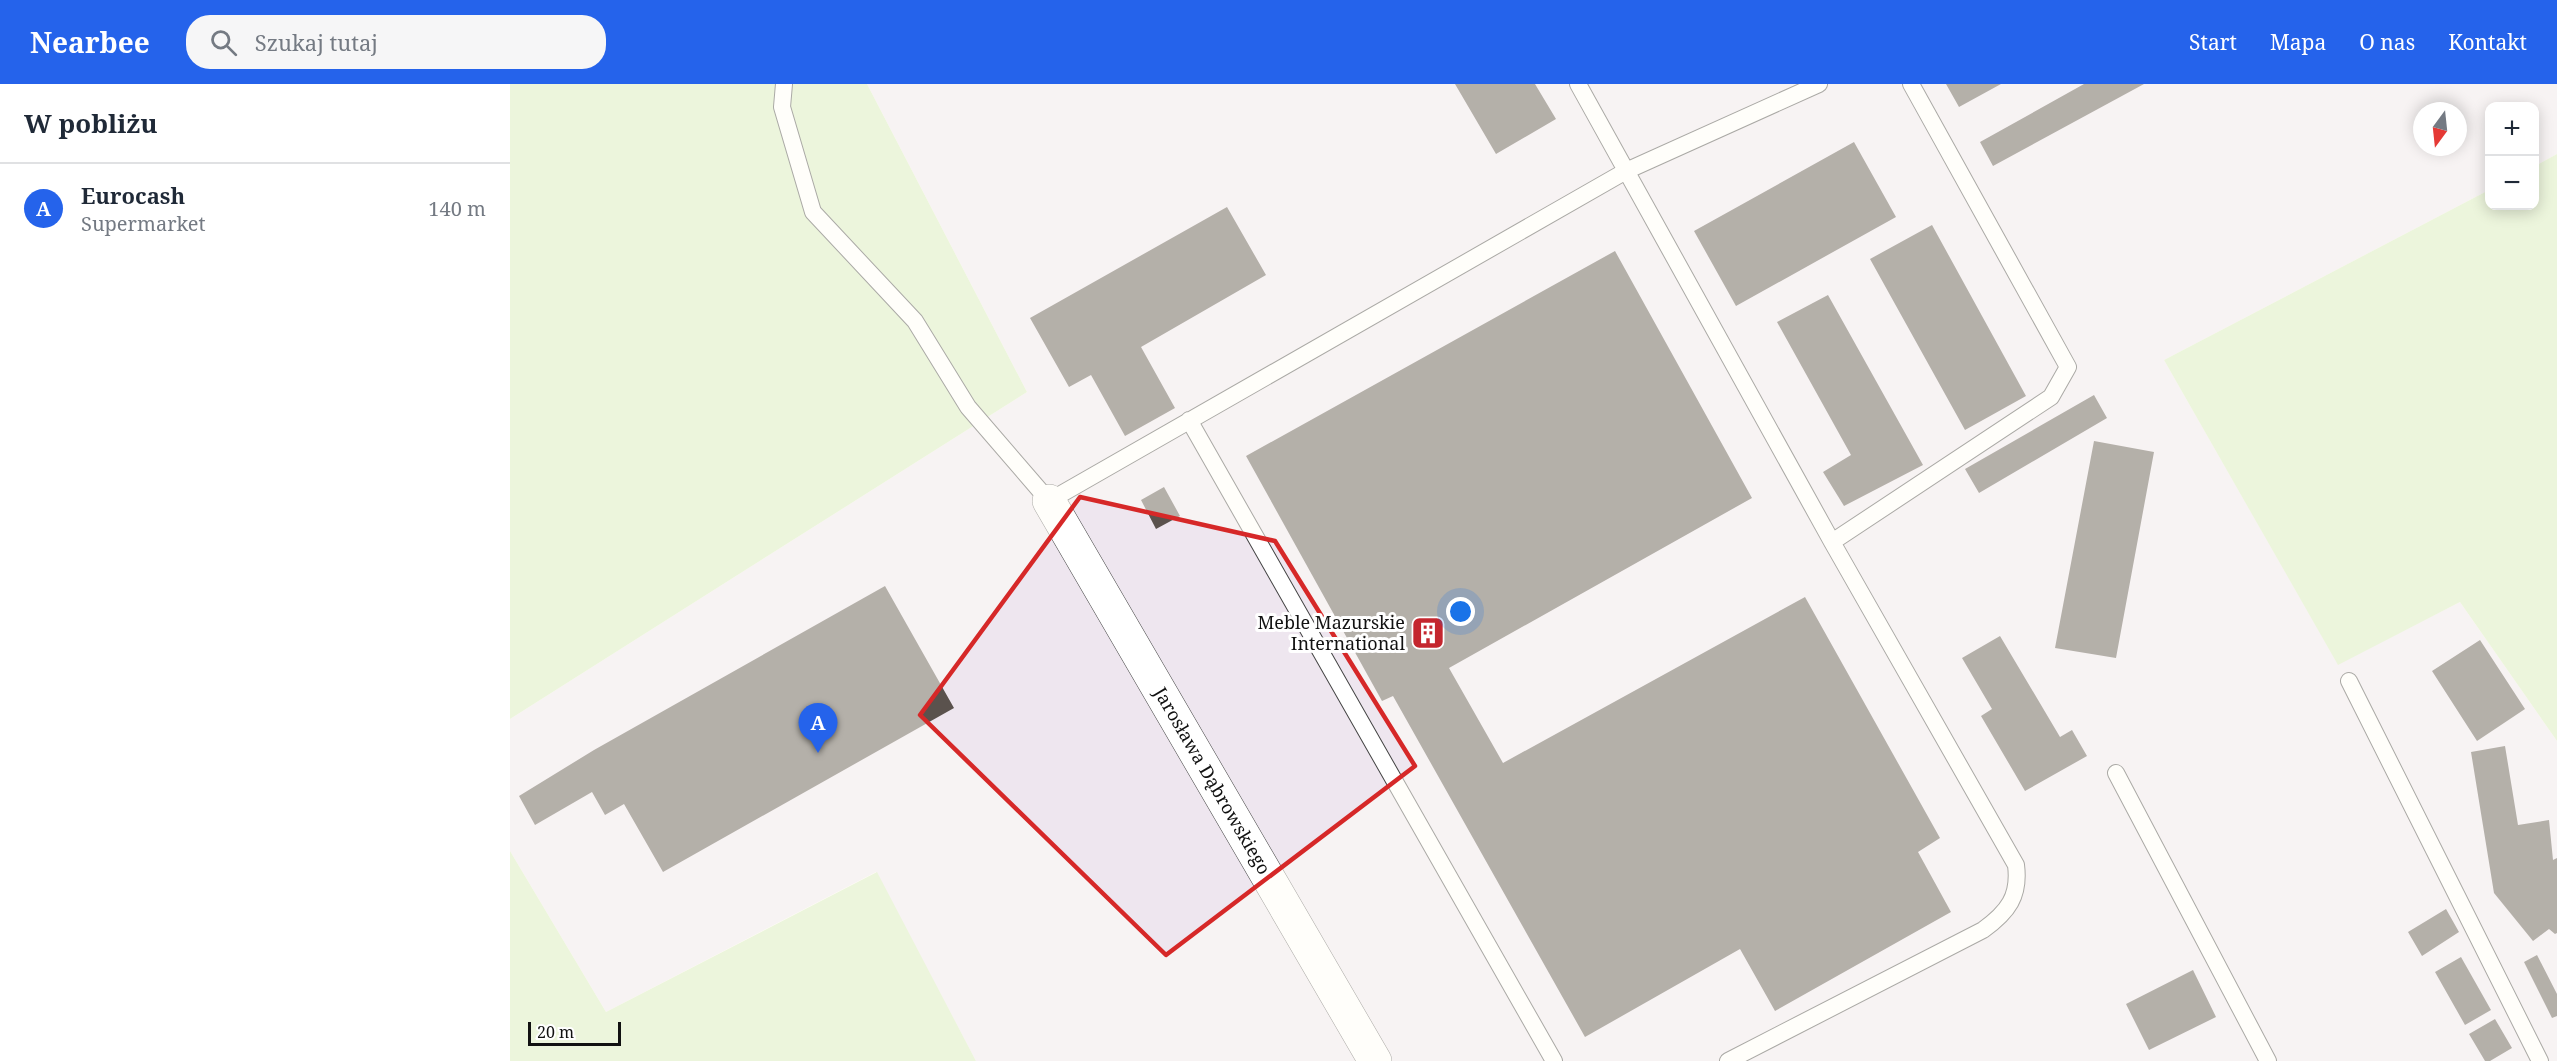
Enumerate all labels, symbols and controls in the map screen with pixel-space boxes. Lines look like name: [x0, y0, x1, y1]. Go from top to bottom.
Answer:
search box: [186, 15, 606, 69]
text: Nearbee: [30, 23, 150, 61]
icon: search: [207, 26, 240, 59]
text: Szukaj tutaj: [255, 27, 378, 57]
text: Start: [2189, 28, 2237, 56]
text: Mapa: [2270, 28, 2326, 56]
text: O nas: [2359, 28, 2415, 56]
text: Kontakt: [2448, 28, 2527, 56]
north arrow: [2413, 102, 2467, 156]
map controls: [2485, 102, 2539, 210]
button: +: [2485, 102, 2539, 156]
text: W pobliżu: [24, 105, 158, 141]
button: −: [2485, 156, 2539, 210]
text: Eurocash: [81, 180, 185, 210]
text: A: [36, 195, 51, 222]
text: 140 m: [428, 195, 486, 222]
text: Supermarket: [81, 210, 206, 237]
your location: [1446, 597, 1475, 626]
place label: Meble Mazurskie International: [1257, 610, 1405, 655]
building icon: Meble Mazurskie International: [1410, 615, 1446, 651]
street label: Jarosława Dąbrowskiego: [1148, 682, 1277, 878]
pin: A: [798, 704, 838, 753]
scale bar: [528, 1019, 621, 1046]
text: 20 m: [537, 1021, 574, 1043]

